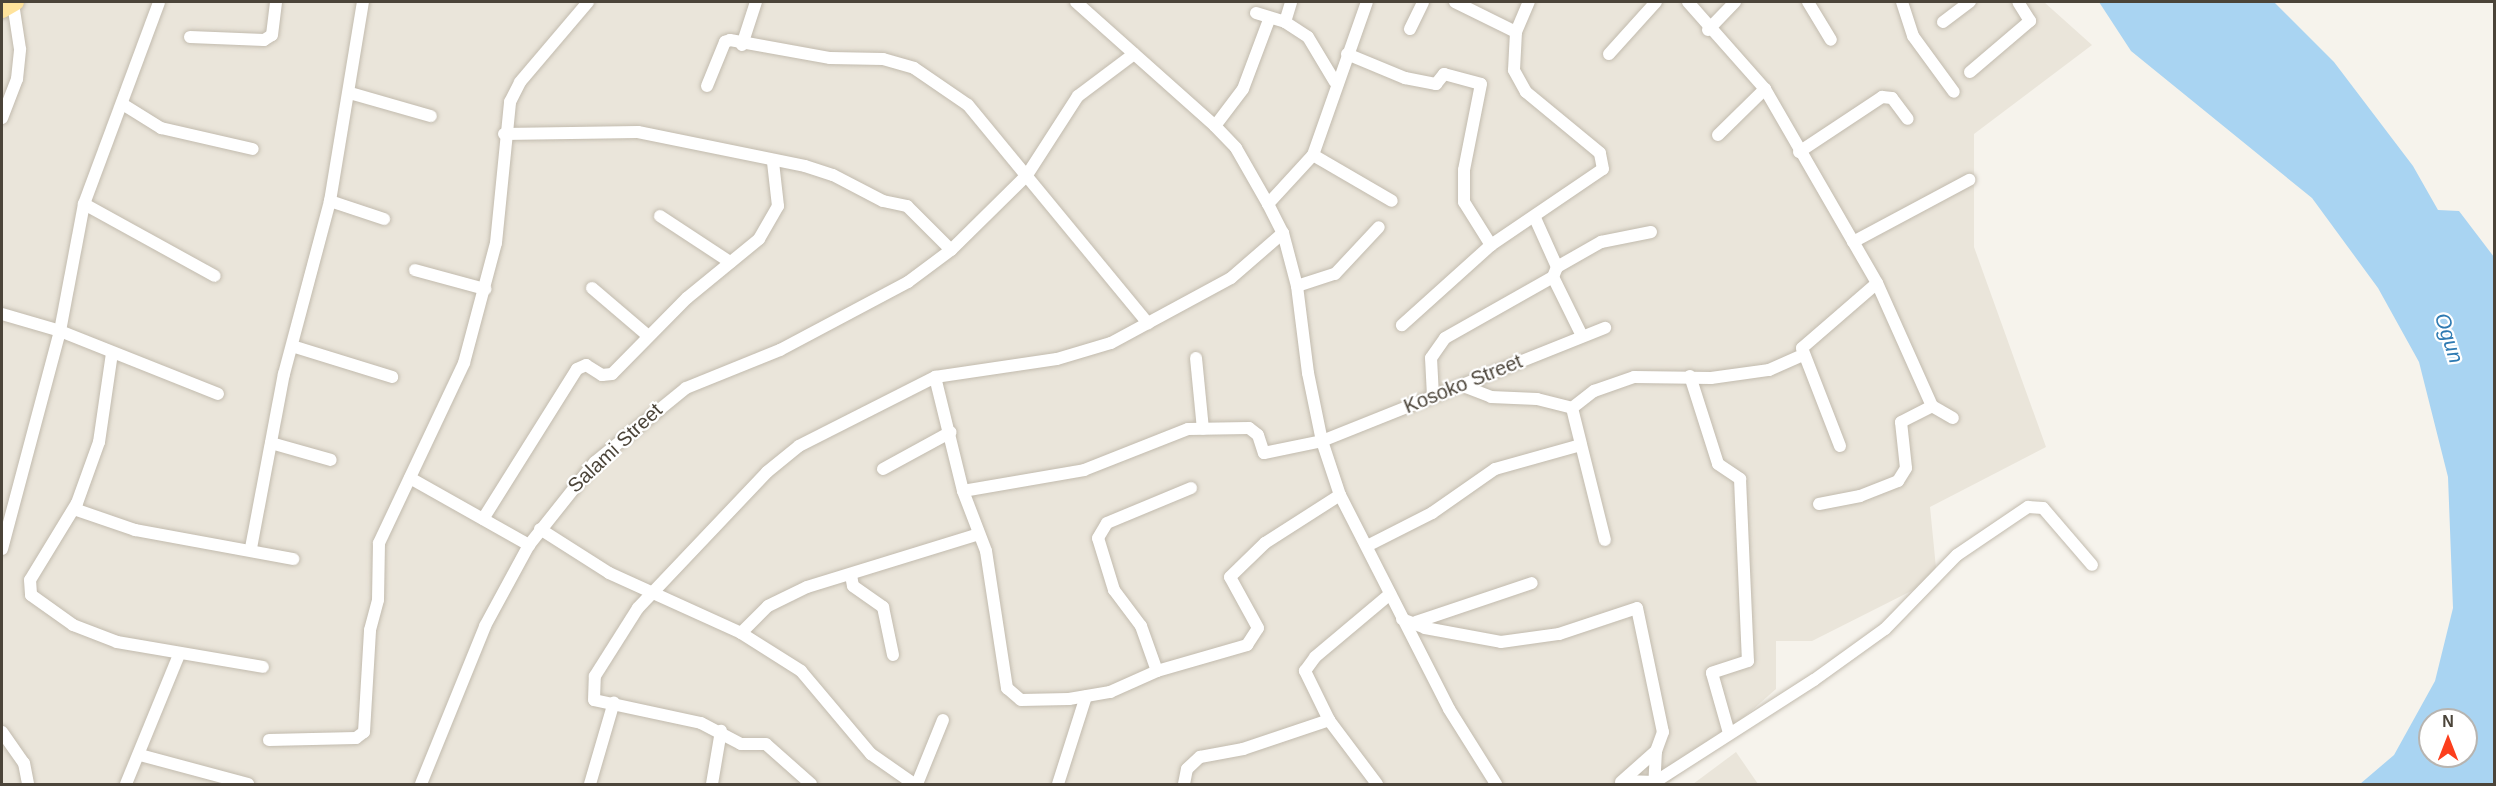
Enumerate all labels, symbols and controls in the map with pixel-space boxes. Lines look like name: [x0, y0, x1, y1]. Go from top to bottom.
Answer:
water label: Ogun: [2429, 310, 2469, 366]
street label: Kosoko Street: [1400, 349, 1526, 419]
street label: Salami Street: [563, 398, 667, 498]
north arrow: [2418, 708, 2478, 768]
text: N: [2442, 713, 2454, 730]

